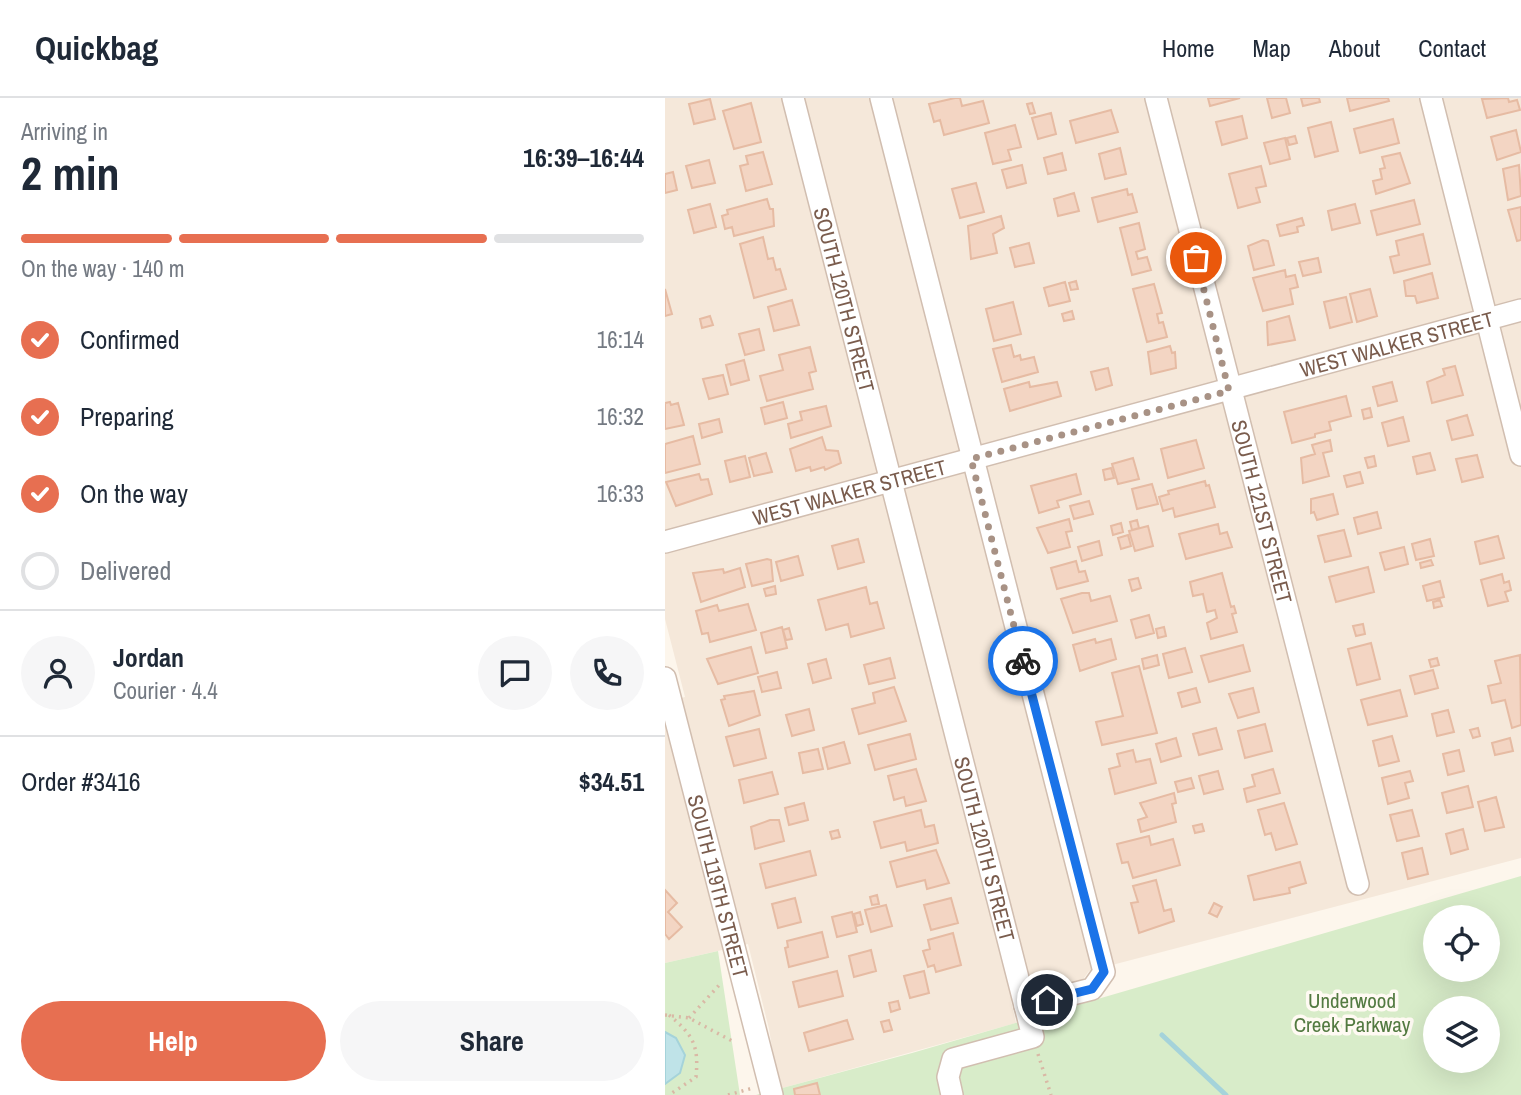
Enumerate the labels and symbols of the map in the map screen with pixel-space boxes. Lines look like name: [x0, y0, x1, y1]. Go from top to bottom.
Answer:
street label: SOUTH 120TH STREET: [807, 204, 882, 395]
pin: [1166, 228, 1226, 288]
street label: WEST WALKER STREET: [1297, 304, 1497, 384]
street label: SOUTH 121ST STREET: [1225, 417, 1300, 607]
street label: WEST WALKER STREET: [749, 452, 950, 532]
courier: [988, 626, 1058, 696]
street label: SOUTH 120TH STREET: [947, 753, 1023, 945]
street label: SOUTH 119TH STREET: [681, 791, 756, 982]
pin: [1017, 970, 1077, 1030]
park label: Underwood Creek Parkway: [1294, 986, 1411, 1039]

